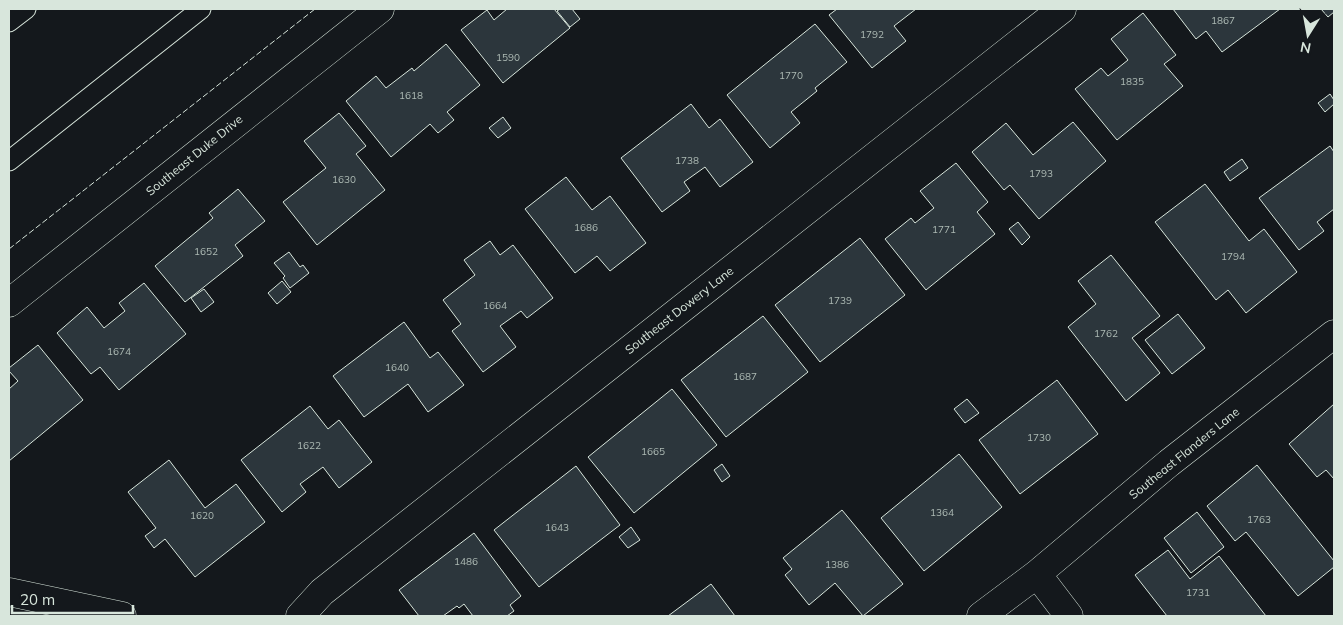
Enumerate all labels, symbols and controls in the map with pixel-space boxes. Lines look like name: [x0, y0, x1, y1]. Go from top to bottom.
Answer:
north arrow: [1283, 10, 1333, 60]
house number: 1867: [1211, 14, 1235, 27]
house number: 1792: [860, 28, 884, 41]
text: N: [1299, 38, 1312, 58]
house number: 1590: [496, 51, 520, 64]
house number: 1770: [779, 69, 803, 82]
house number: 1835: [1120, 75, 1144, 88]
house number: 1618: [399, 89, 423, 102]
street label: Southeast Duke Drive: [143, 111, 245, 199]
house number: 1738: [675, 154, 699, 167]
house number: 1793: [1029, 167, 1053, 180]
house number: 1630: [332, 173, 356, 186]
house number: 1686: [574, 221, 598, 234]
house number: 1771: [932, 223, 956, 236]
house number: 1652: [194, 245, 218, 258]
house number: 1794: [1221, 250, 1245, 263]
street label: Southeast Dowery Lane: [622, 263, 736, 357]
house number: 1739: [828, 294, 852, 307]
house number: 1664: [483, 299, 507, 312]
house number: 1762: [1094, 327, 1118, 340]
house number: 1674: [107, 345, 131, 358]
house number: 1640: [385, 361, 409, 374]
house number: 1687: [733, 370, 757, 383]
street label: Southeast Flanders Lane: [1126, 404, 1242, 502]
house number: 1730: [1027, 431, 1051, 444]
house number: 1622: [297, 439, 321, 452]
house number: 1665: [641, 445, 665, 458]
house number: 1364: [930, 506, 954, 519]
house number: 1620: [190, 509, 214, 522]
house number: 1763: [1247, 513, 1271, 526]
house number: 1643: [545, 521, 569, 534]
house number: 1486: [454, 555, 478, 568]
house number: 1386: [825, 558, 849, 571]
scale bar: [12, 582, 134, 614]
house number: 1731: [1186, 586, 1210, 599]
text: 20 m: [20, 590, 55, 609]

